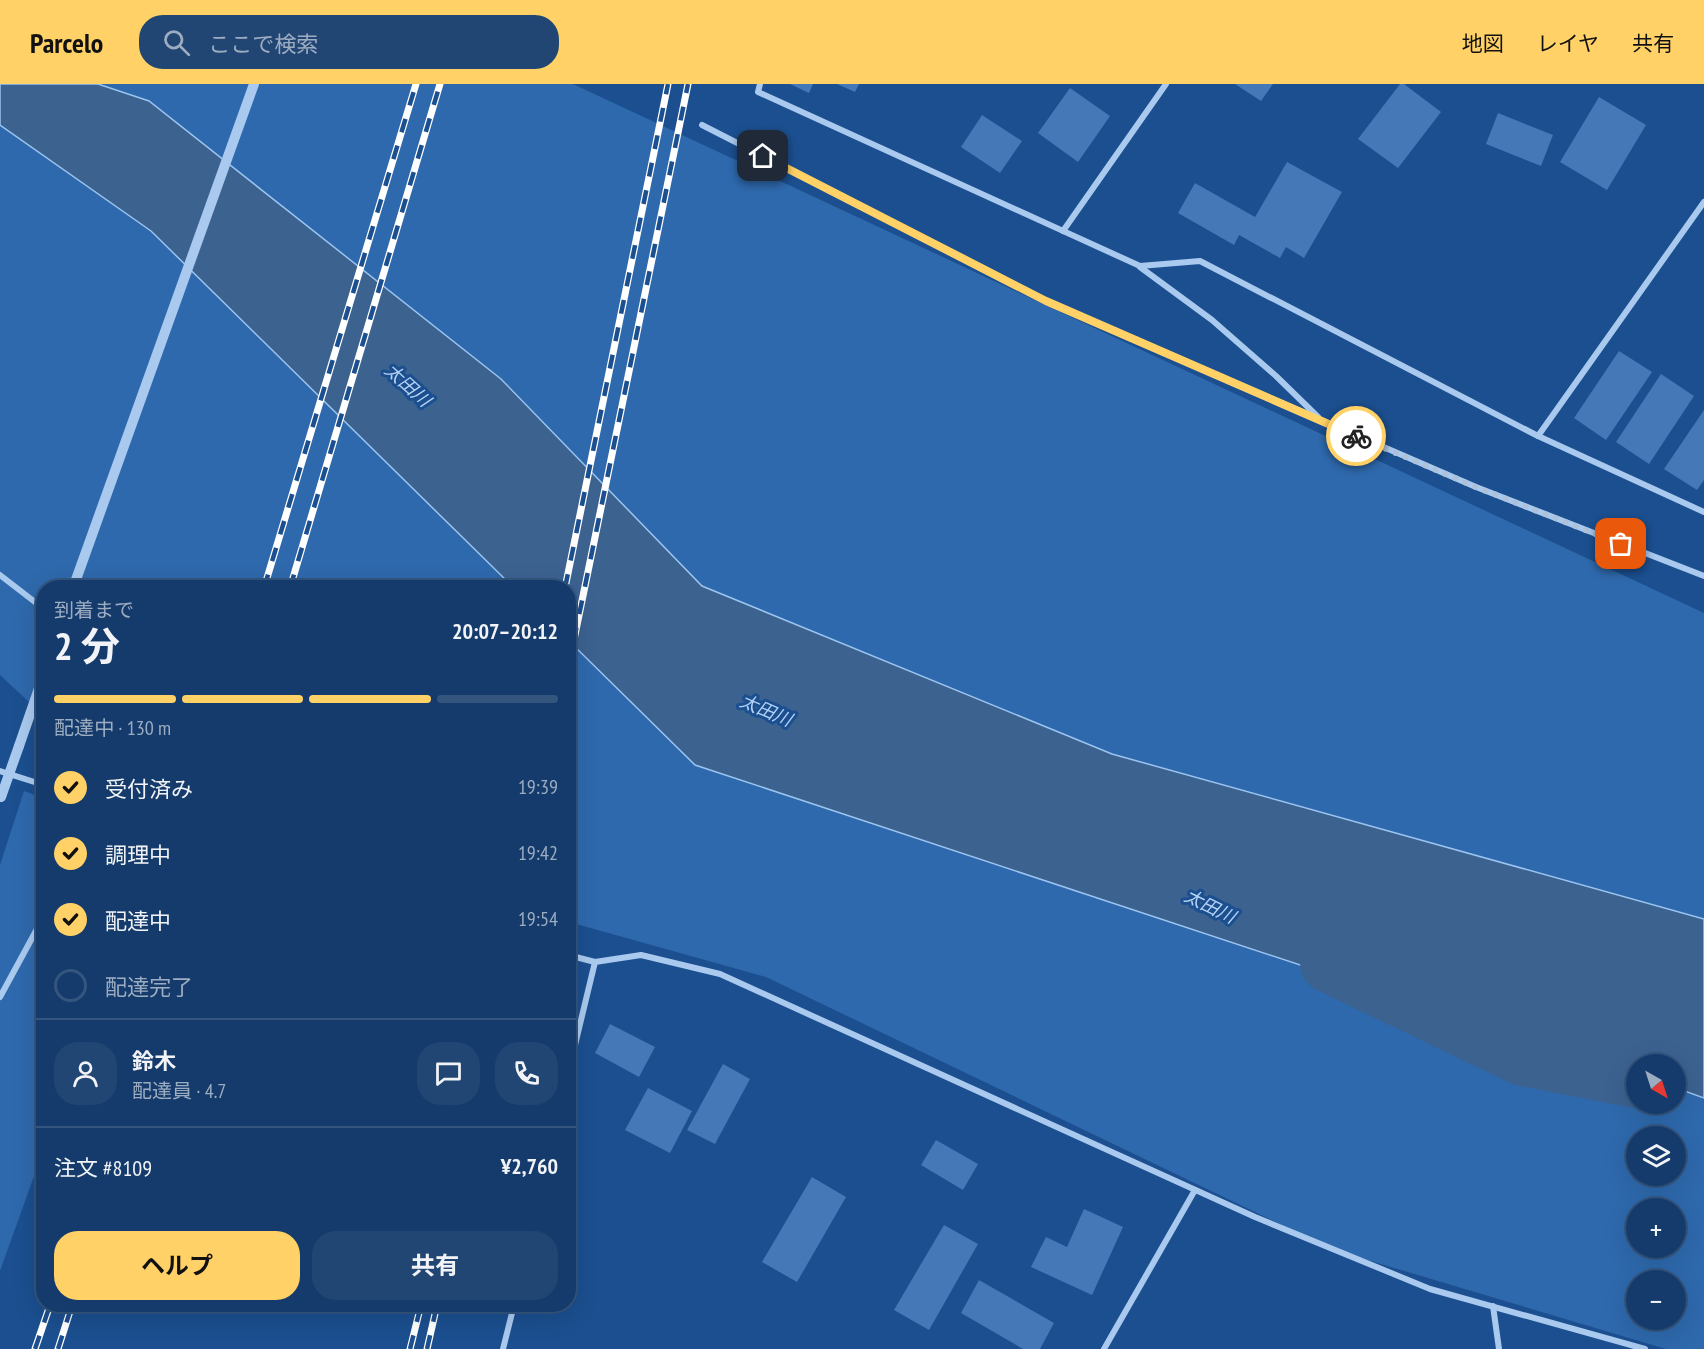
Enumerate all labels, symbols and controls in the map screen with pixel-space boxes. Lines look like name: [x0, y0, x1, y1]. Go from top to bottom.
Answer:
search box: [139, 15, 559, 69]
text: Parcelo: [30, 24, 103, 61]
icon: search: [160, 26, 193, 59]
text: ここで検索: [208, 30, 318, 58]
text: 地図: [1462, 30, 1504, 57]
text: レイヤ: [1537, 30, 1599, 57]
text: 共有: [1632, 30, 1674, 57]
pin: [737, 130, 788, 181]
icon: home: [746, 139, 779, 172]
water label: 太田川: [380, 358, 437, 413]
courier: [1326, 406, 1386, 466]
icon: bike: [1340, 420, 1373, 453]
pin: [1595, 518, 1646, 569]
icon: bag: [1604, 527, 1637, 560]
text: 到着まで: [54, 597, 134, 623]
text: 20:07–20:12: [452, 617, 558, 645]
text: 2 分: [54, 620, 120, 671]
water label: 太田川: [737, 689, 797, 732]
text: 配達中 · 130 m: [54, 715, 171, 741]
icon: check: [54, 771, 87, 804]
text: 19:39: [518, 774, 558, 800]
text: 受付済み: [105, 775, 193, 803]
icon: check: [54, 837, 87, 870]
text: 19:42: [518, 840, 558, 866]
text: 調理中: [105, 841, 171, 869]
water label: 太田川: [1181, 884, 1241, 929]
icon: check: [54, 903, 87, 936]
text: 19:54: [518, 906, 558, 932]
text: 配達中: [105, 907, 171, 935]
text: 配達完了: [105, 973, 193, 1001]
button: person: [54, 1042, 117, 1105]
button: chat: [417, 1042, 480, 1105]
button: phone: [495, 1042, 558, 1105]
text: 鈴木: [132, 1047, 176, 1075]
north arrow: [1626, 1054, 1686, 1114]
map controls: [1626, 1054, 1686, 1330]
text: 配達員 · 4.7: [132, 1078, 226, 1104]
button: layers: [1626, 1126, 1686, 1186]
text: ¥2,760: [501, 1152, 558, 1180]
text: 注文 #8109: [54, 1154, 152, 1182]
button: +: [1626, 1198, 1686, 1258]
button: ヘルプ: [54, 1231, 300, 1300]
button: 共有: [312, 1231, 558, 1300]
button: −: [1626, 1270, 1686, 1330]

